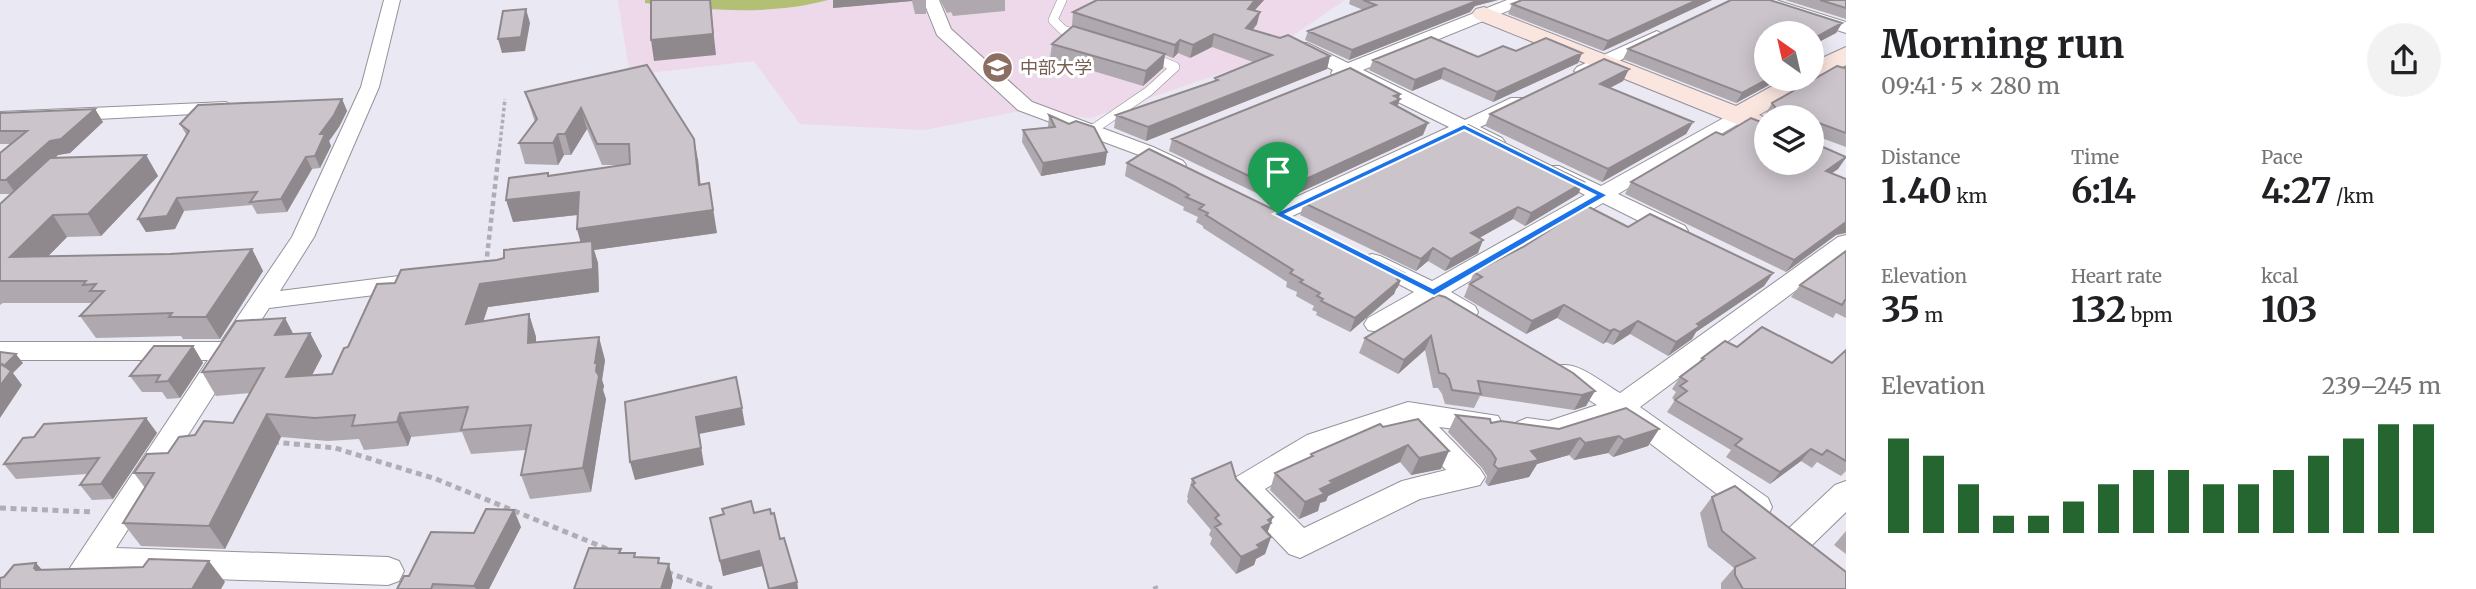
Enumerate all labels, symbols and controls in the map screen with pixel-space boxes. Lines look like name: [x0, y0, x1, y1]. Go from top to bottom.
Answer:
north arrow: [1754, 21, 1824, 91]
map controls: [1754, 21, 1824, 175]
text: Morning run: [1881, 21, 2124, 68]
button: share: [2367, 23, 2441, 97]
school or university icon: 中部大学: [980, 51, 1014, 85]
place label: 中部大学: [1020, 56, 1092, 79]
text: 09:41 · 5 × 280 m: [1881, 71, 2060, 100]
button: layers: [1754, 105, 1824, 175]
pin: [1248, 142, 1308, 214]
text: Distance: [1881, 145, 1960, 169]
text: Time: [2071, 145, 2119, 169]
text: Pace: [2261, 145, 2303, 169]
icon: arrive: [1259, 153, 1297, 191]
text: 1.40: [1881, 169, 1952, 213]
text: 6:14: [2071, 169, 2136, 213]
text: 4:27: [2261, 169, 2331, 213]
text: km: [1952, 184, 1987, 208]
text: /km: [2331, 184, 2374, 208]
text: Elevation: [1881, 264, 1967, 288]
text: Heart rate: [2071, 264, 2162, 288]
text: kcal: [2261, 264, 2298, 288]
text: 35: [1881, 288, 1920, 332]
text: 132: [2071, 288, 2126, 332]
text: 103: [2261, 288, 2318, 332]
text: m: [1920, 303, 1943, 327]
text: bpm: [2126, 303, 2173, 327]
text: Elevation: [1881, 371, 1985, 400]
text: 239–245 m: [2322, 371, 2441, 400]

